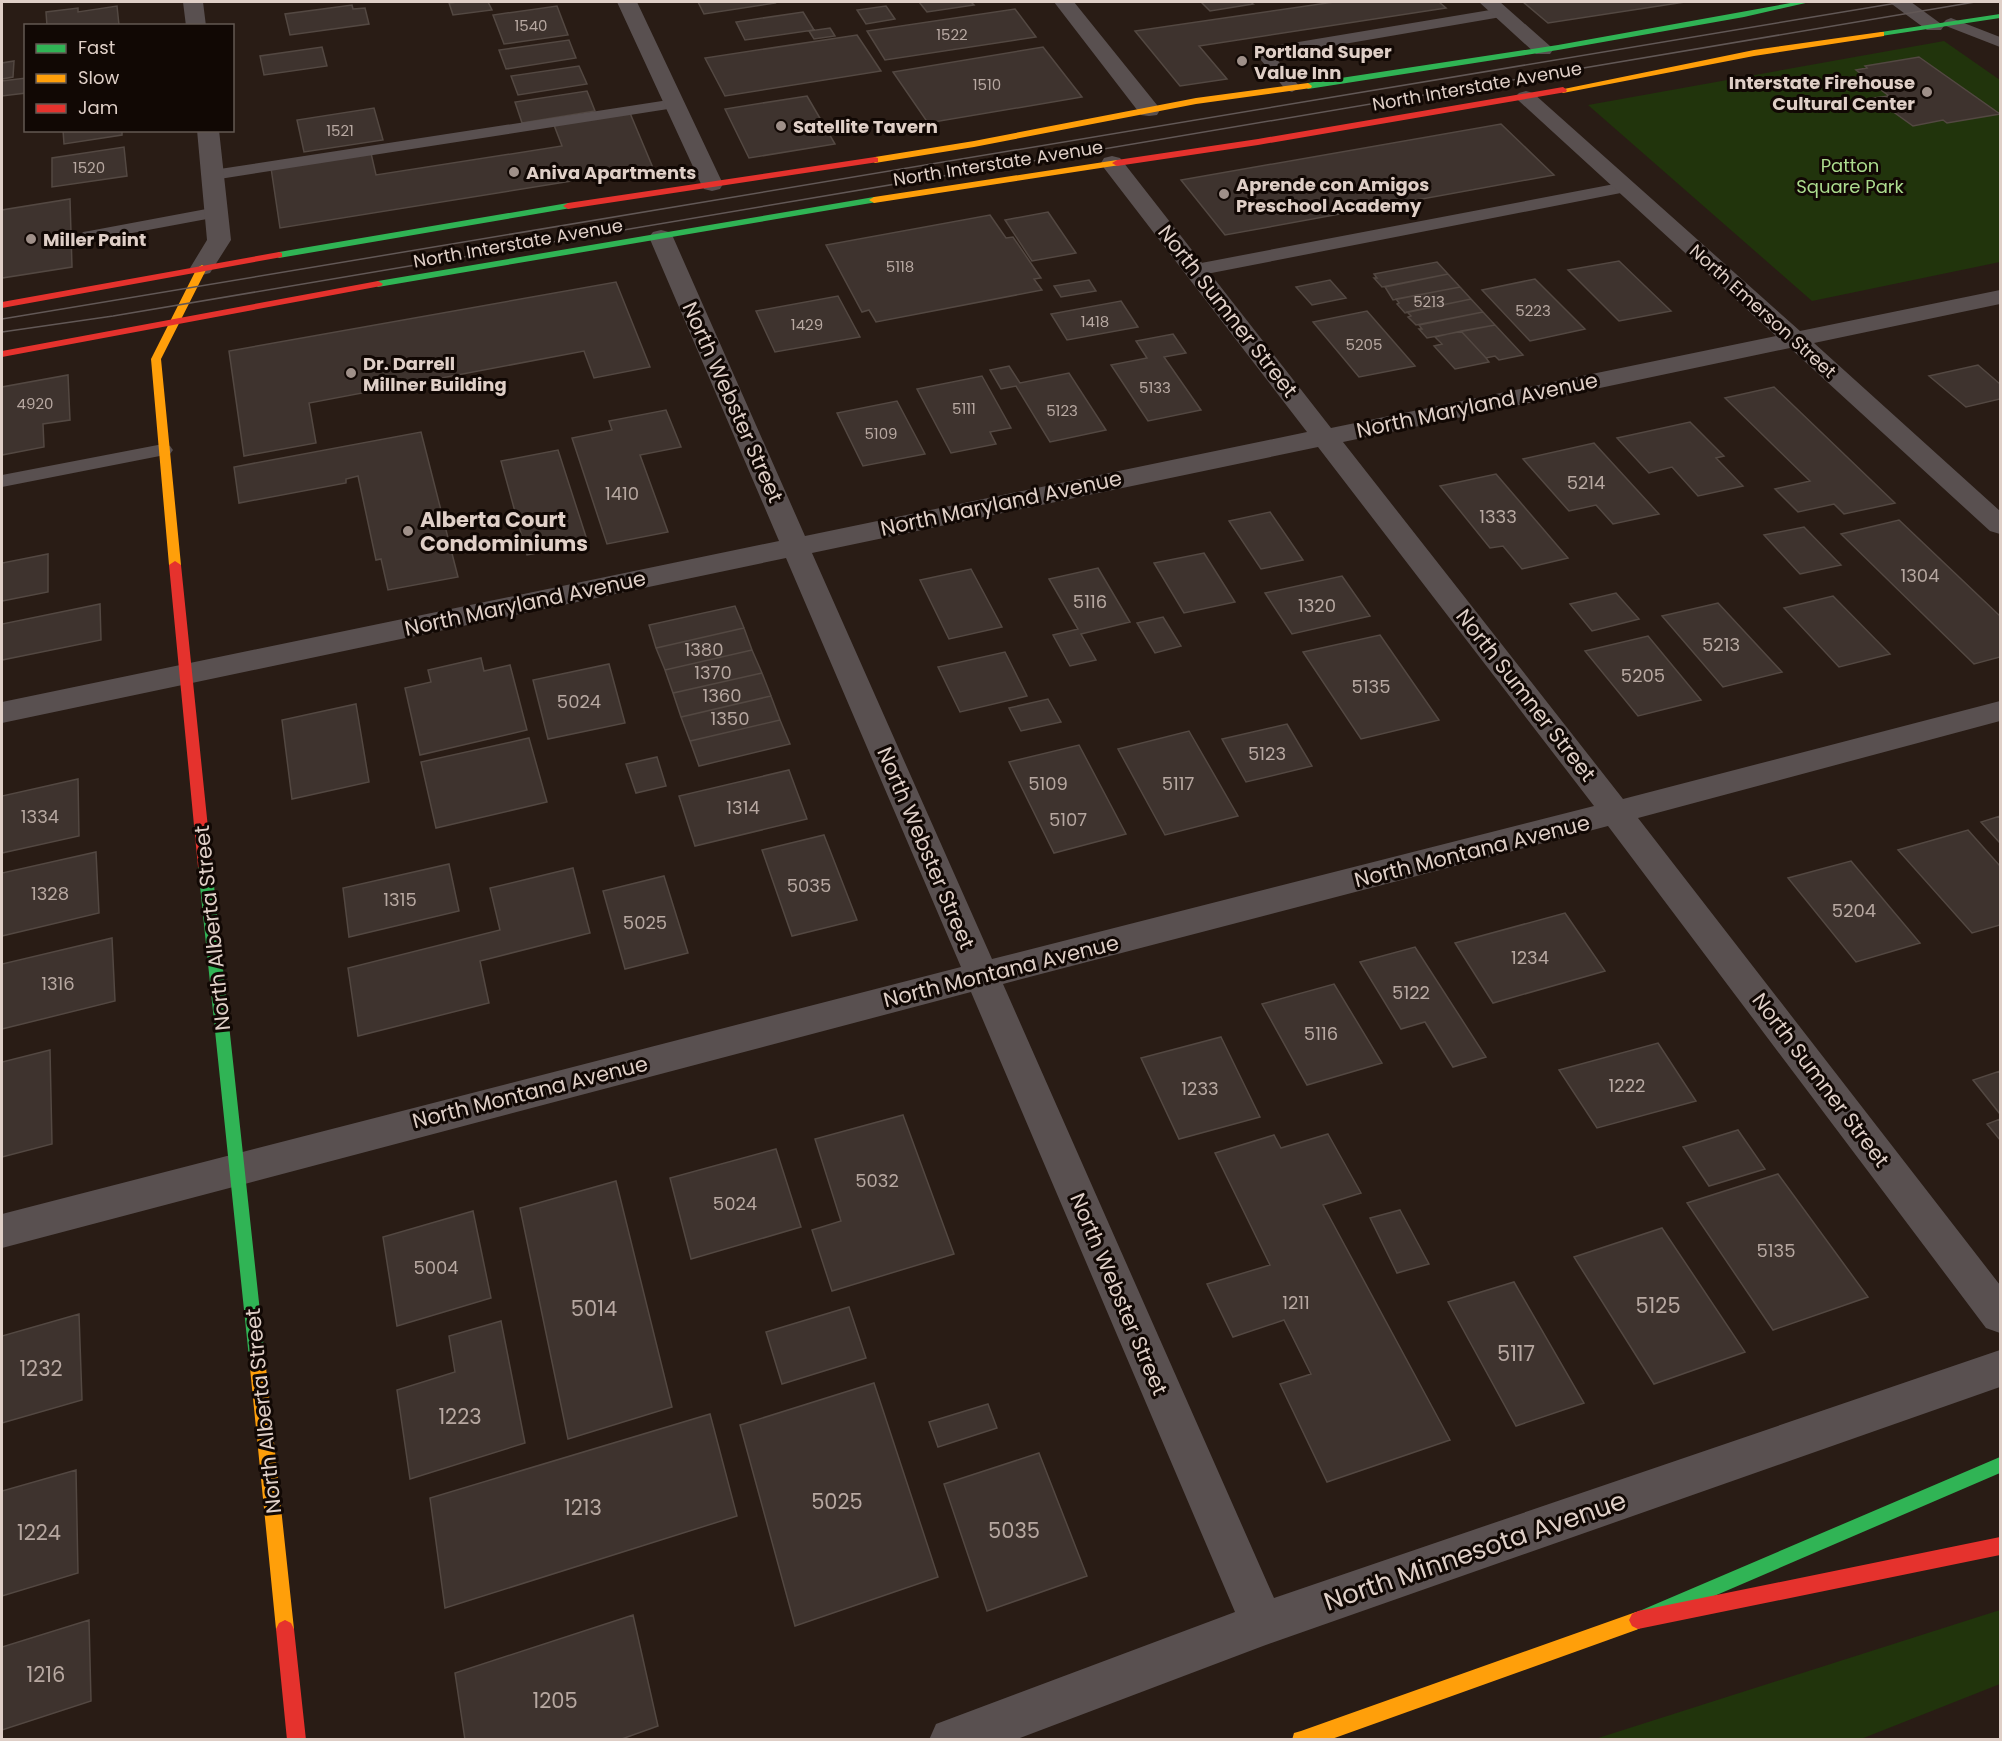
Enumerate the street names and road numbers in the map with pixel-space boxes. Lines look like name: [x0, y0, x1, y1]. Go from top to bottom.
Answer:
street label: North Interstate Avenue: [1370, 55, 1584, 117]
street label: North Interstate Avenue: [891, 134, 1105, 192]
street label: North Interstate Avenue: [411, 212, 625, 274]
street label: North Sumner Street: [1151, 219, 1305, 403]
street label: North Emerson Street: [1684, 238, 1842, 384]
street label: North Webster Street: [676, 297, 790, 507]
street label: North Maryland Avenue: [1354, 365, 1600, 445]
street label: North Maryland Avenue: [878, 463, 1124, 543]
street label: North Maryland Avenue: [402, 563, 648, 643]
street label: North Sumner Street: [1449, 603, 1603, 787]
street label: North Webster Street: [870, 742, 982, 954]
street label: North Montana Avenue: [1351, 808, 1593, 894]
street label: North Alberta Street: [187, 824, 237, 1032]
street label: North Montana Avenue: [880, 928, 1122, 1014]
street label: North Sumner Street: [1746, 987, 1896, 1173]
street label: North Montana Avenue: [409, 1049, 651, 1135]
street label: North Webster Street: [1063, 1188, 1175, 1400]
street label: North Alberta Street: [238, 1307, 288, 1515]
street label: North Minnesota Avenue: [1319, 1482, 1631, 1620]

